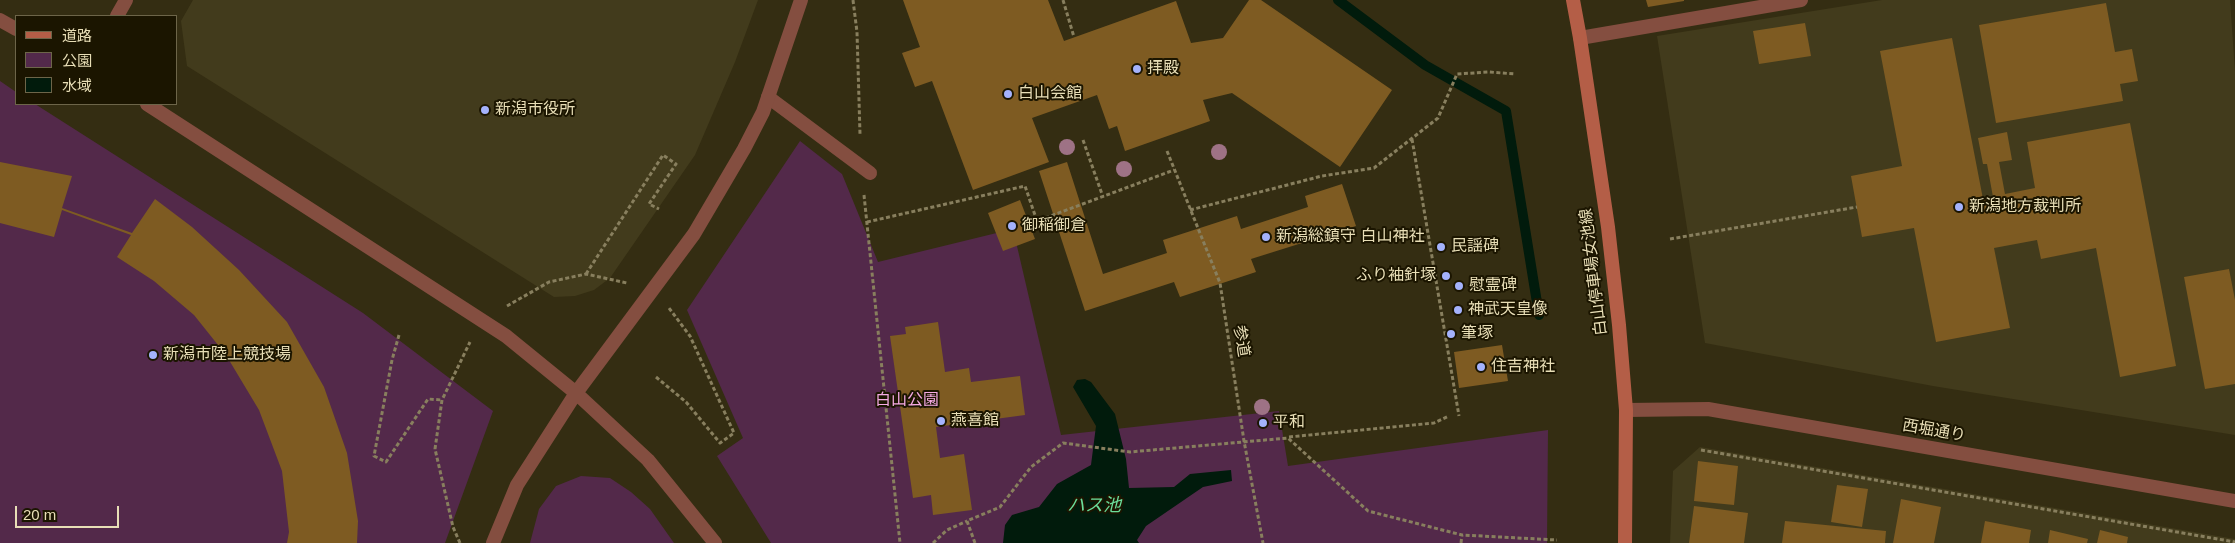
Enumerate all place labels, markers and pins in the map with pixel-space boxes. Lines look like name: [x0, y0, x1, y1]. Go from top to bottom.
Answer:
place label: 拝殿: [1147, 59, 1179, 79]
marker: 拝殿: [1131, 63, 1143, 75]
place label: 白山会館: [1018, 84, 1082, 104]
marker: 白山会館: [1002, 88, 1014, 100]
place label: 新潟市役所: [495, 100, 575, 120]
marker: 新潟市役所: [479, 104, 491, 116]
place label: 新潟地方裁判所: [1969, 197, 2081, 217]
marker: 新潟地方裁判所: [1953, 201, 1965, 213]
place label: 御稲御倉: [1022, 216, 1086, 236]
marker: 御稲御倉: [1006, 220, 1018, 232]
place label: 新潟総鎮守 白山神社: [1276, 227, 1424, 247]
marker: 新潟総鎮守 白山神社: [1260, 231, 1272, 243]
place label: 民謡碑: [1451, 237, 1499, 257]
marker: 民謡碑: [1435, 241, 1447, 253]
place label: ふり袖針塚: [1356, 266, 1436, 286]
marker: ふり袖針塚: [1440, 270, 1452, 282]
place label: 慰霊碑: [1469, 276, 1517, 296]
marker: 慰霊碑: [1453, 280, 1465, 292]
place label: 神武天皇像: [1468, 300, 1548, 320]
marker: 神武天皇像: [1452, 304, 1464, 316]
place label: 筆塚: [1461, 324, 1493, 344]
marker: 筆塚: [1445, 328, 1457, 340]
place label: 新潟市陸上競技場: [163, 345, 291, 365]
marker: 新潟市陸上競技場: [147, 349, 159, 361]
place label: 住吉神社: [1491, 357, 1555, 377]
marker: 住吉神社: [1475, 361, 1487, 373]
place label: 燕喜館: [951, 411, 999, 431]
place label: 平和: [1273, 413, 1305, 433]
marker: 燕喜館: [935, 415, 947, 427]
marker: 平和: [1257, 417, 1269, 429]

